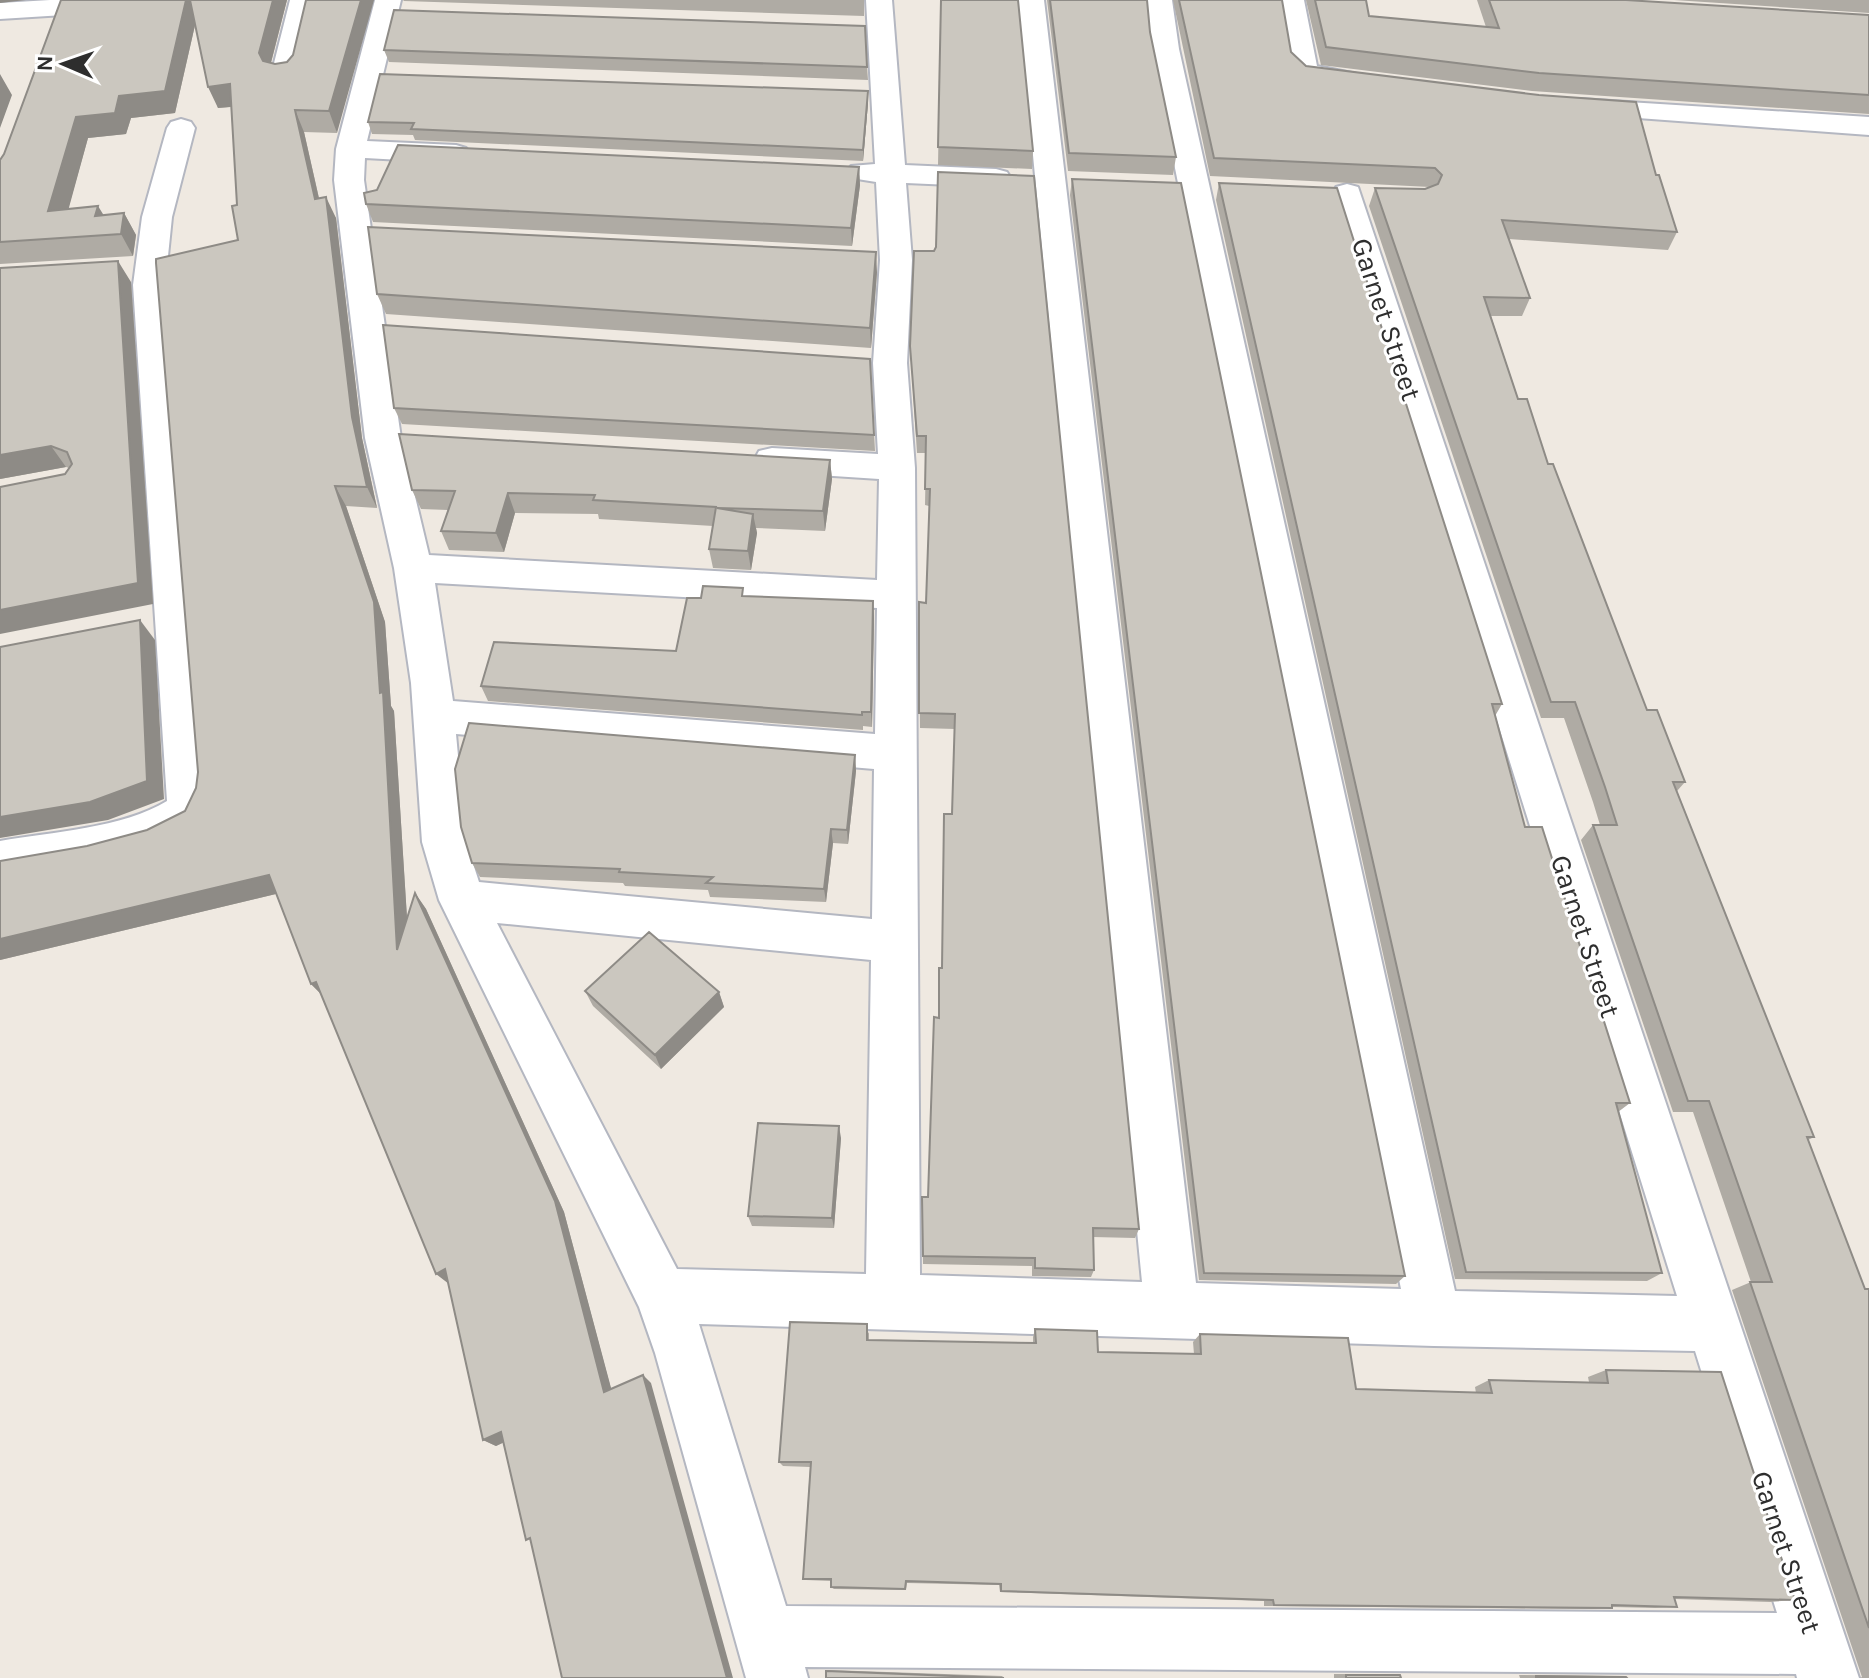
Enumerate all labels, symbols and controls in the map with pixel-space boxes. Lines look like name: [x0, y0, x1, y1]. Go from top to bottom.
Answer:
north arrow: [24, 24, 104, 104]
text: N: [32, 55, 58, 72]
street label: Garnet Street: [1345, 234, 1428, 405]
street label: Garnet Street: [1544, 851, 1627, 1022]
street label: Garnet Street: [1745, 1467, 1828, 1638]

